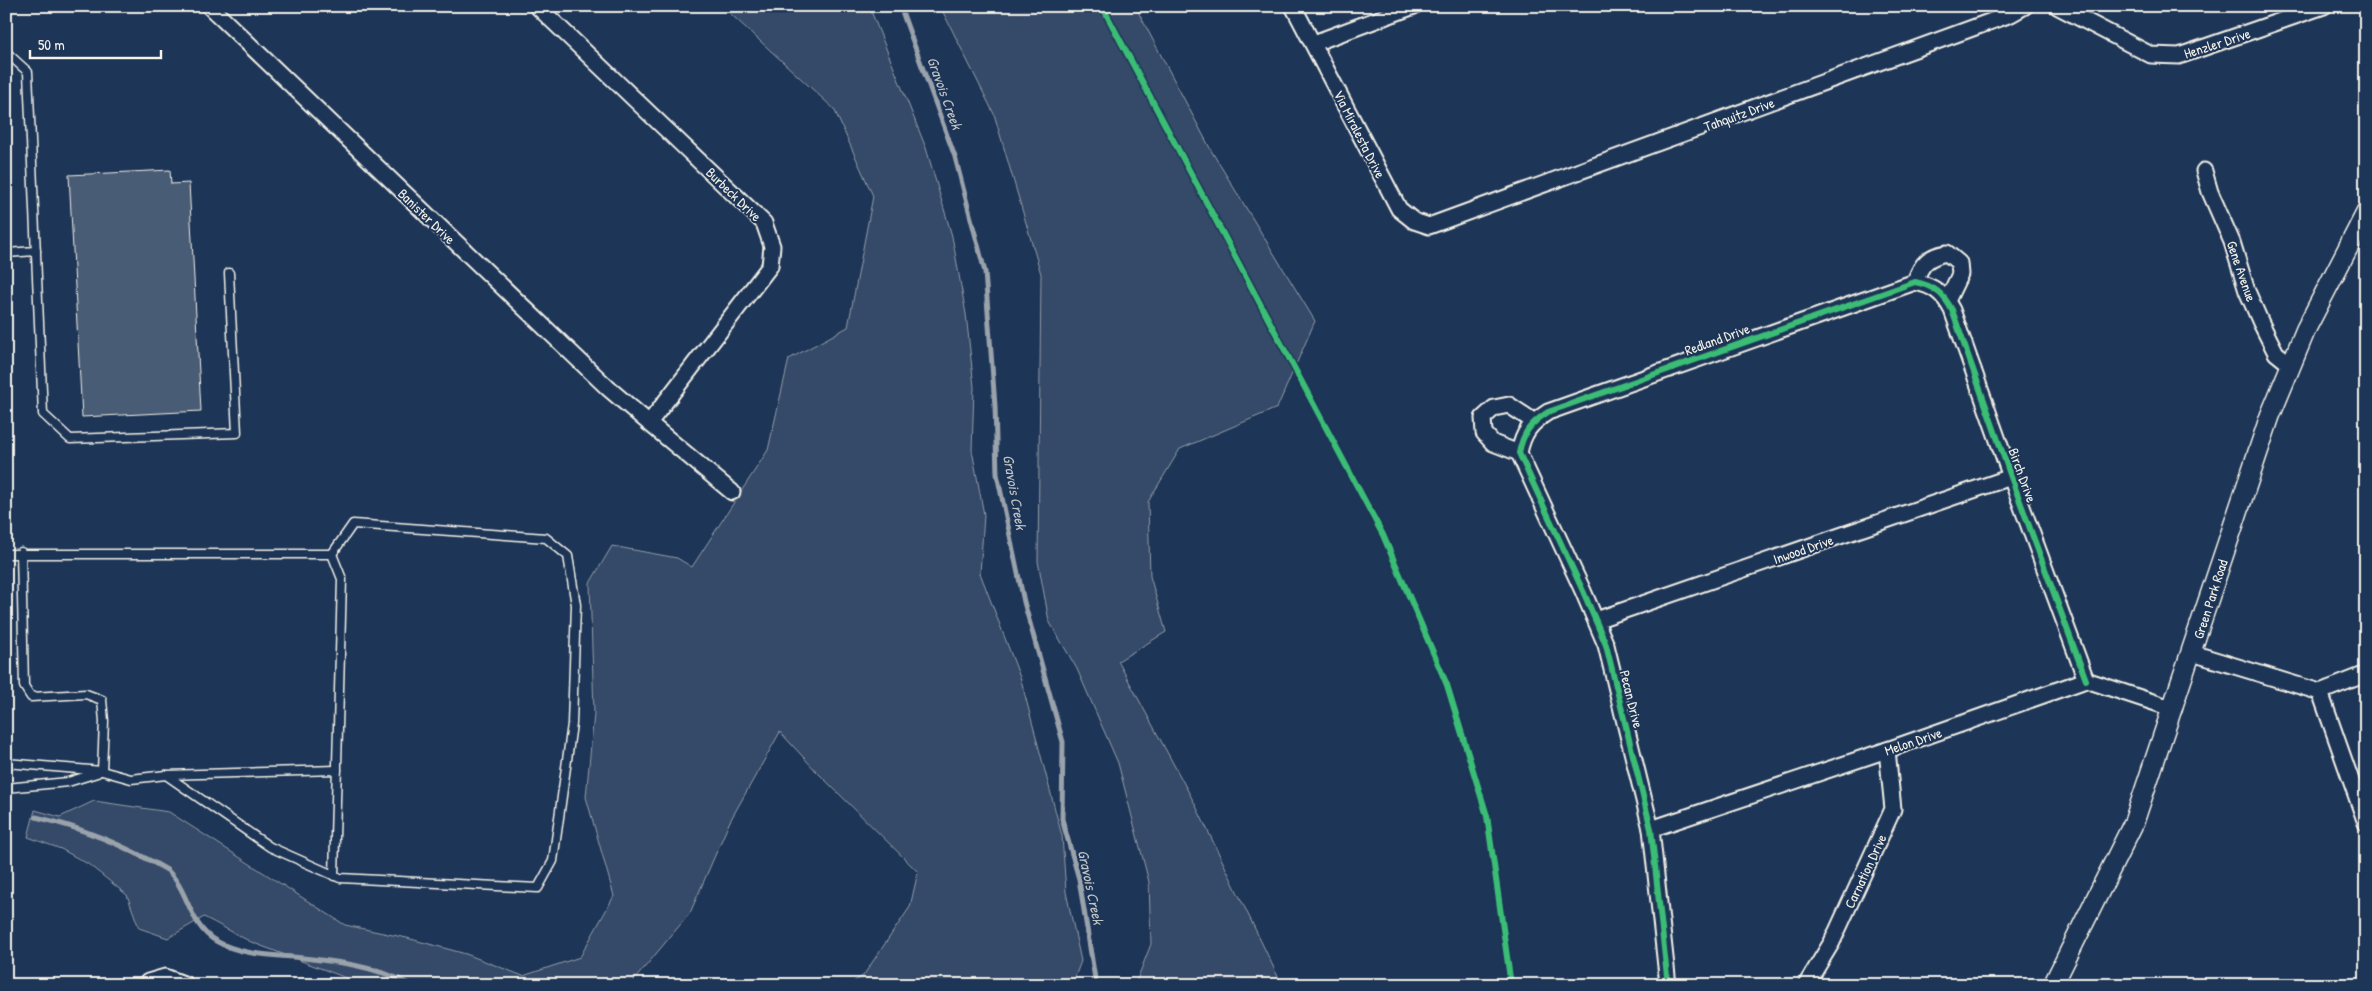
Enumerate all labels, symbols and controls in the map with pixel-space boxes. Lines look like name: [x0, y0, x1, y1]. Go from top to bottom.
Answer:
street label: Henzler Drive: [2181, 23, 2253, 63]
scale bar: [30, 28, 161, 60]
text: 50 m: [38, 34, 65, 55]
water label: Gravois Creek: [922, 54, 968, 134]
street label: Via Miralesta Drive: [1330, 87, 1391, 182]
street label: Tahquitz Drive: [1701, 92, 1778, 136]
street label: Burbeck Drive: [702, 163, 766, 226]
street label: Banister Drive: [394, 184, 460, 248]
street label: Gene Avenue: [2223, 238, 2261, 304]
street label: Redland Drive: [1682, 318, 1753, 360]
street label: Birch Drive: [2004, 445, 2042, 505]
water label: Gravois Creek: [998, 453, 1032, 533]
street label: Inwood Drive: [1770, 530, 1836, 568]
street label: Green Park Road: [2188, 556, 2232, 641]
street label: Pecan Drive: [1616, 668, 1648, 730]
street label: Melon Drive: [1882, 722, 1944, 760]
street label: Carnation Drive: [1840, 830, 1891, 911]
water label: Gravois Creek: [1073, 848, 1110, 928]

